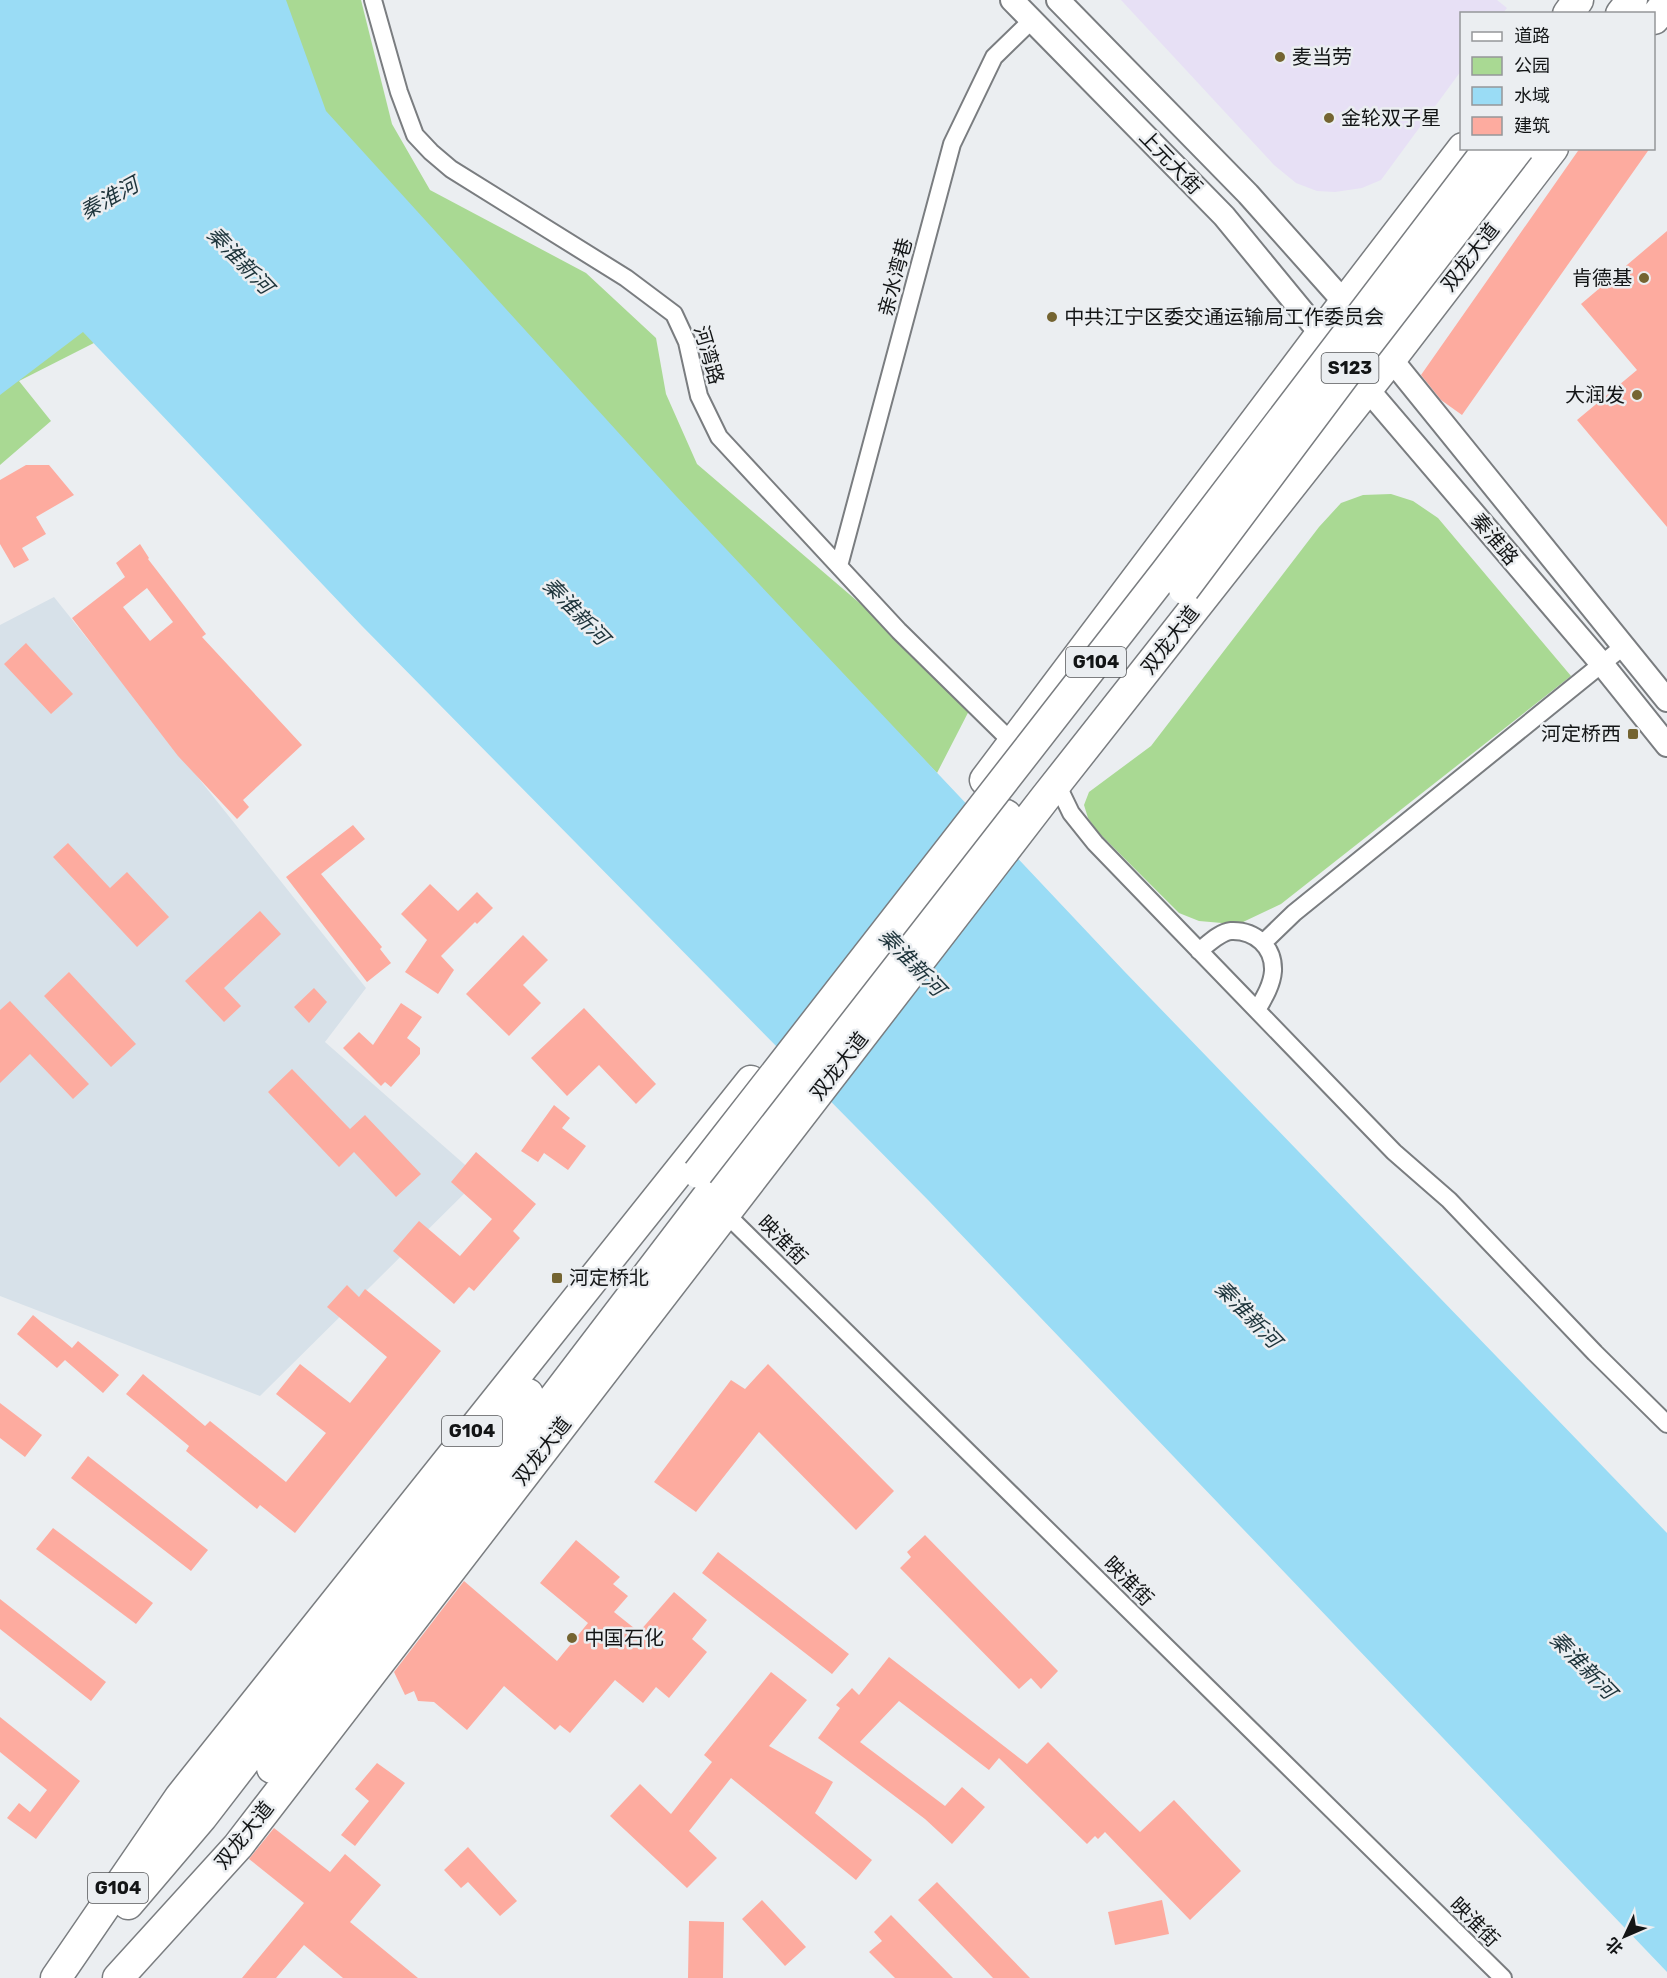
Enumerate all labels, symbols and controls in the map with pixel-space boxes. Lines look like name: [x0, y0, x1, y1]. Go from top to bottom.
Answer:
legend: [1460, 12, 1655, 150]
text: 道路: [1514, 25, 1550, 47]
place label: 麦当劳: [1292, 45, 1352, 69]
marker: 麦当劳: [1273, 50, 1287, 64]
text: 公园: [1514, 55, 1550, 77]
text: 水域: [1514, 85, 1550, 107]
place label: 金轮双子星: [1341, 106, 1441, 130]
marker: 金轮双子星: [1322, 111, 1336, 125]
text: 建筑: [1514, 115, 1550, 137]
street label: 上元大街: [1135, 125, 1207, 199]
water label: 秦淮河: [75, 170, 146, 224]
street label: 双龙大道: [1436, 218, 1504, 296]
water label: 秦淮新河: [202, 221, 281, 302]
street label: 亲水湾巷: [873, 235, 917, 319]
place label: 肯德基: [1572, 266, 1632, 290]
marker: 肯德基: [1637, 271, 1651, 285]
place label: 中共江宁区委交通运输局工作委员会: [1064, 305, 1384, 329]
marker: 中共江宁区委交通运输局工作委员会: [1045, 310, 1059, 324]
street label: 河湾路: [689, 323, 729, 387]
road number: S123: [1322, 353, 1378, 383]
place label: 大润发: [1565, 383, 1625, 407]
marker: 大润发: [1630, 388, 1644, 402]
street label: 秦淮路: [1467, 508, 1523, 570]
water label: 秦淮新河: [538, 572, 617, 653]
street label: 双龙大道: [1136, 601, 1204, 679]
road number: G104: [1066, 647, 1126, 677]
place label: 河定桥西: [1541, 722, 1621, 746]
marker: 河定桥西: [1626, 727, 1640, 741]
water label: 秦淮新河: [874, 923, 953, 1004]
street label: 双龙大道: [805, 1027, 873, 1105]
street label: 映淮街: [753, 1210, 813, 1270]
place label: 河定桥北: [569, 1266, 649, 1290]
marker: 河定桥北: [550, 1271, 564, 1285]
water label: 秦淮新河: [1210, 1275, 1289, 1356]
street label: 双龙大道: [508, 1412, 576, 1490]
road number: G104: [442, 1416, 502, 1446]
street label: 映淮街: [1099, 1551, 1159, 1611]
place label: 中国石化: [584, 1626, 664, 1650]
water label: 秦淮新河: [1545, 1626, 1624, 1707]
marker: 中国石化: [565, 1631, 579, 1645]
street label: 双龙大道: [210, 1796, 278, 1874]
road number: G104: [88, 1873, 148, 1903]
street label: 映淮街: [1445, 1892, 1505, 1952]
north arrow: [1595, 1906, 1655, 1966]
text: 北: [1602, 1934, 1627, 1958]

